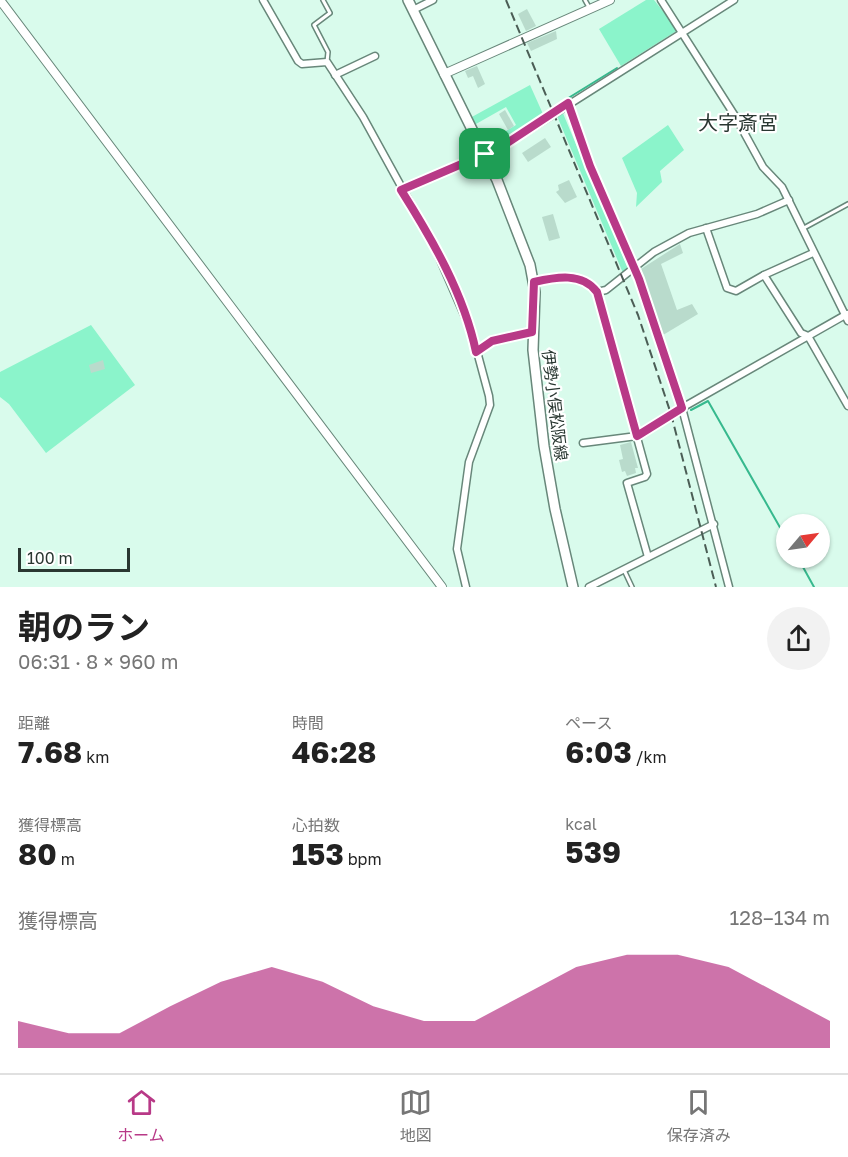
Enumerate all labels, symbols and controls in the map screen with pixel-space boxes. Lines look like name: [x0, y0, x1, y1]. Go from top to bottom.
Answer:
district label: 大字斎宮: [698, 110, 778, 134]
pin: [459, 128, 510, 179]
icon: arrive: [468, 137, 501, 170]
street label: 伊勢小俣松阪線: [538, 348, 572, 462]
north arrow: [776, 514, 830, 568]
map controls: [776, 514, 830, 568]
scale bar: [18, 545, 130, 572]
text: 100 m: [27, 548, 73, 568]
text: 朝のラン: [18, 607, 150, 646]
button: share: [767, 607, 830, 670]
text: 06:31 · 8 × 960 m: [18, 649, 178, 673]
text: 距離: [18, 713, 50, 733]
text: 時間: [292, 713, 324, 733]
text: ペース: [565, 713, 613, 733]
text: 7.68: [18, 734, 82, 770]
text: 46:28: [292, 734, 377, 770]
text: 6:03: [565, 734, 632, 770]
text: km: [82, 747, 109, 767]
text: /km: [632, 747, 667, 767]
text: kcal: [565, 814, 597, 834]
text: 獲得標高: [18, 815, 82, 835]
text: 心拍数: [292, 815, 340, 835]
text: 539: [565, 834, 621, 870]
text: 80: [18, 836, 57, 872]
text: 153: [292, 836, 344, 872]
text: m: [57, 849, 75, 869]
text: bpm: [344, 849, 382, 869]
text: 128–134 m: [730, 905, 830, 929]
text: 獲得標高: [18, 908, 98, 932]
tab: ホーム: [117, 1086, 165, 1146]
tab: 地図: [399, 1086, 432, 1146]
tab: 保存済み: [667, 1086, 731, 1146]

